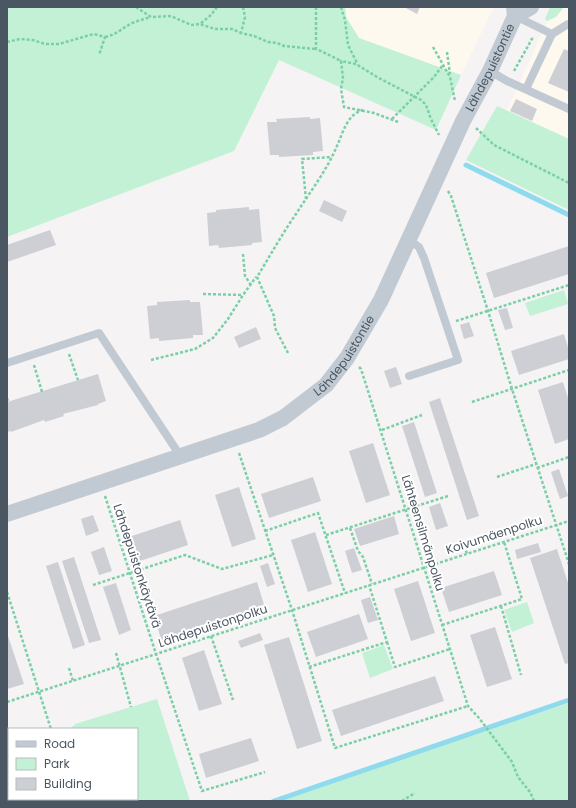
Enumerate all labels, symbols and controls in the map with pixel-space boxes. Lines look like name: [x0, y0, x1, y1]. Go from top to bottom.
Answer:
street label: Lähdepuistontie: [461, 21, 518, 114]
street label: Lähdepuistontie: [310, 312, 378, 400]
street label: Lähteensilmänpolku: [398, 473, 449, 593]
street label: Lähdepuistonkäytävä: [109, 502, 166, 630]
street label: Koivumäenpolku: [443, 511, 544, 558]
street label: Lähdepuistonpolku: [156, 600, 270, 651]
legend: [8, 728, 138, 800]
text: Road: [44, 735, 75, 752]
text: Park: [44, 755, 71, 772]
text: Building: [44, 775, 92, 792]

